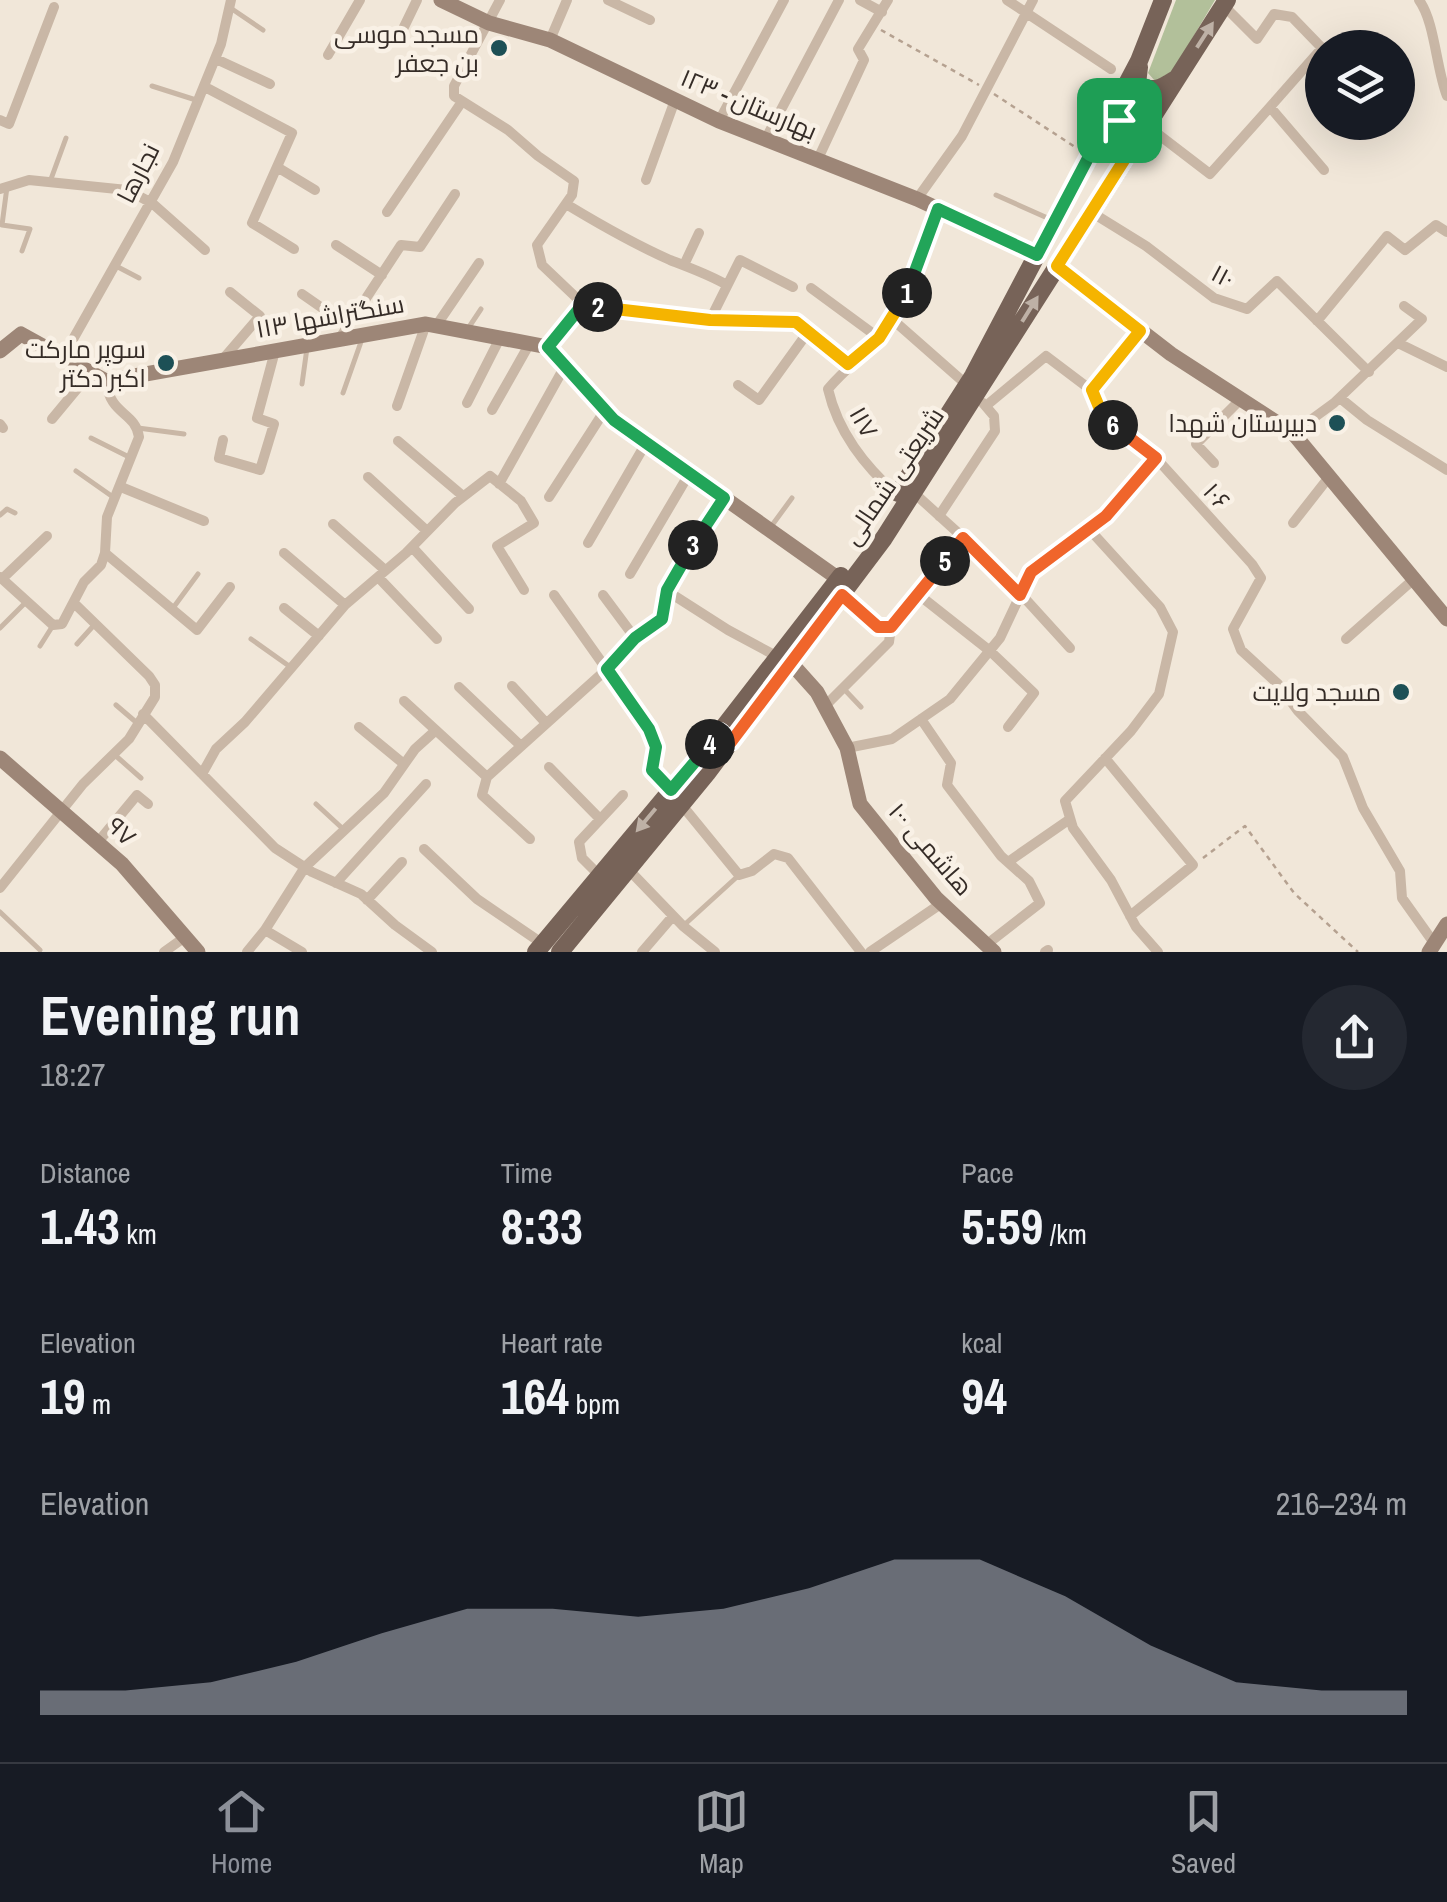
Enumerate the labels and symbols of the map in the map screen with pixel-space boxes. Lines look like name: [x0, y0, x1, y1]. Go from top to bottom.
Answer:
place label: مسجد موسی بن جعفر: [334, 17, 479, 80]
one-way arrow: [1195, 21, 1213, 48]
marker: مسجد موسی بن جعفر: [488, 37, 510, 59]
street label: بهارستان - ۱۲۳: [676, 60, 822, 148]
pin: [1077, 78, 1162, 163]
street label: نجارها: [109, 137, 167, 209]
street label: ۱۱۰: [1205, 256, 1241, 296]
pin: 1: [882, 268, 932, 318]
pin: 2: [573, 282, 623, 332]
street label: سنگتراشها ۱۱۳: [253, 286, 407, 346]
one-way arrow: [1021, 295, 1038, 323]
place label: سوپر مارکت اکبر دکتر: [25, 332, 146, 395]
marker: سوپر مارکت اکبر دکتر: [155, 352, 177, 374]
street label: شریعتی شمالی: [834, 400, 952, 552]
street label: ۱۱۷: [842, 400, 886, 444]
pin: 6: [1088, 400, 1138, 450]
place label: دبیرستان شهدا: [1168, 406, 1317, 440]
marker: دبیرستان شهدا: [1326, 412, 1348, 434]
street label: ۱۰۶: [1196, 475, 1238, 517]
pin: 3: [668, 520, 718, 570]
pin: 5: [920, 536, 970, 586]
place label: مسجد ولایت: [1252, 675, 1381, 709]
marker: مسجد ولایت: [1390, 681, 1412, 703]
pin: 4: [685, 719, 735, 769]
street label: هاشمی ۱۰۰: [881, 795, 981, 903]
one-way arrow: [636, 808, 657, 833]
street label: ۹۷: [100, 809, 144, 853]

